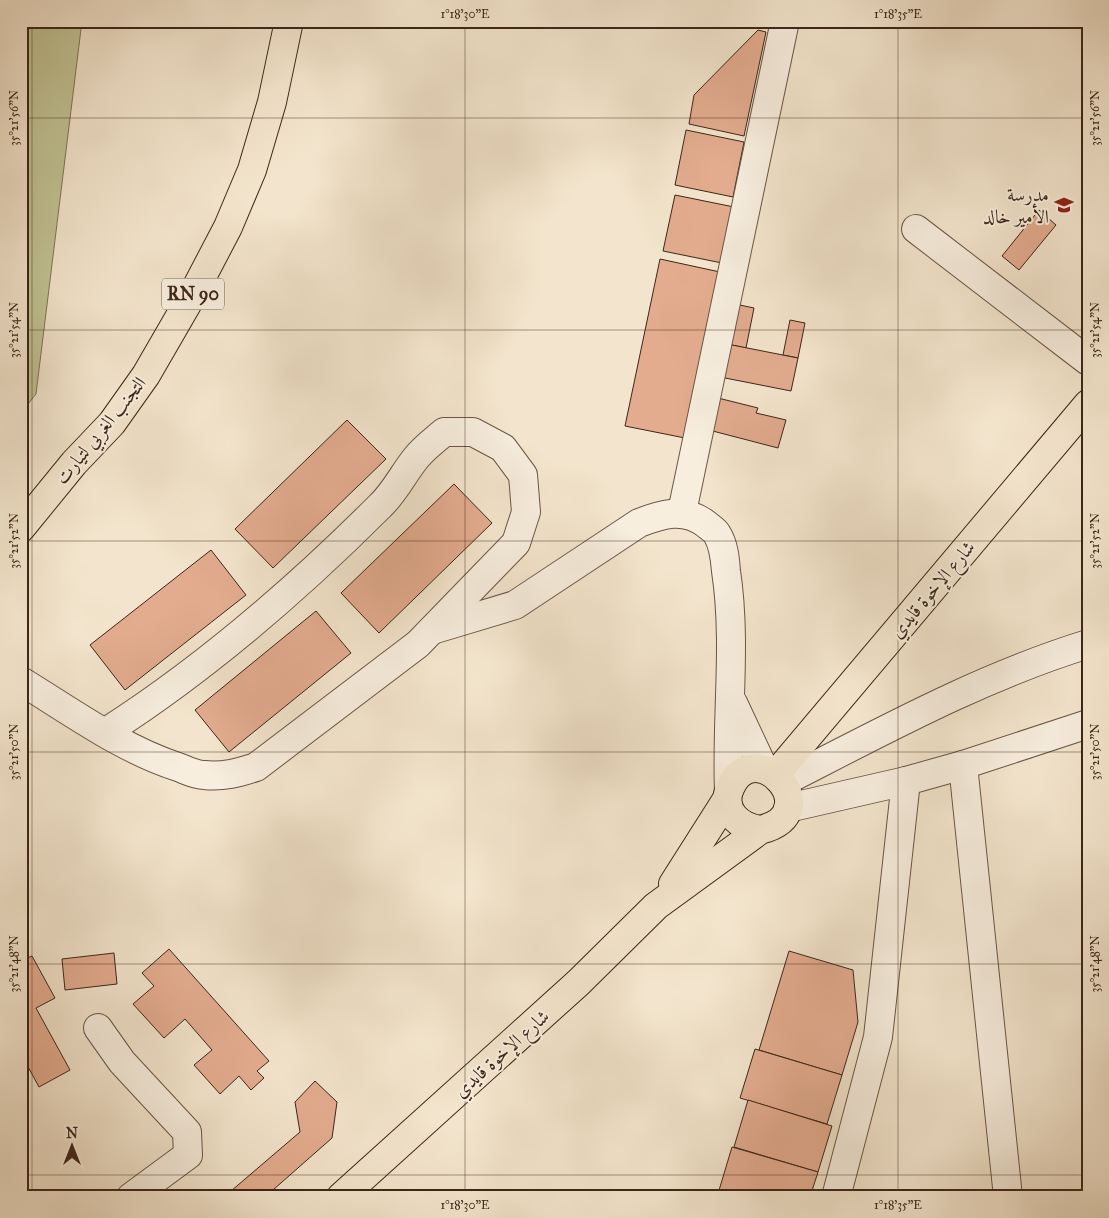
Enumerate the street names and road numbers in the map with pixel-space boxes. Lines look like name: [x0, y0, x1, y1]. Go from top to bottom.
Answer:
road number: RN 90: [162, 278, 224, 310]
street label: التجنب الغربي لتيارت: [50, 372, 154, 491]
street label: شارع الإخوة قايدي: [885, 536, 983, 645]
street label: شارع الإخوة قايدي: [449, 1005, 556, 1105]

